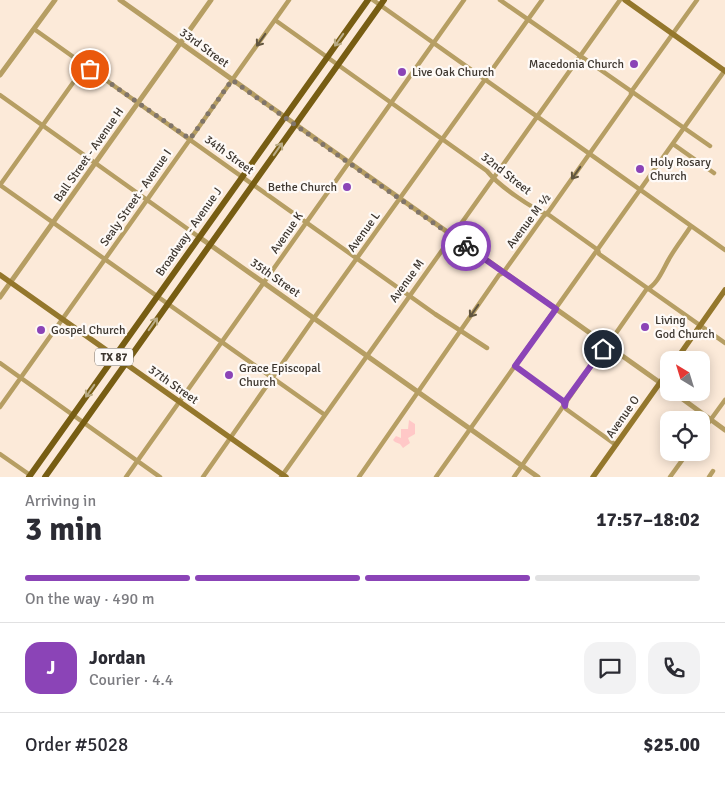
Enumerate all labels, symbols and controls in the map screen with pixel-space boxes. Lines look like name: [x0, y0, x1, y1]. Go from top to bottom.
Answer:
street label: 33rd Street: [176, 25, 232, 71]
one-way arrow: [256, 33, 266, 47]
one-way arrow: [334, 33, 344, 47]
pin: [69, 48, 111, 90]
icon: bag: [76, 55, 104, 83]
place label: Macedonia Church: [529, 57, 624, 72]
marker: Macedonia Church: [628, 58, 640, 70]
place label: Live Oak Church: [412, 65, 494, 80]
marker: Live Oak Church: [396, 66, 408, 78]
street label: Ball Street - Avenue H: [51, 105, 127, 205]
street label: 34th Street: [201, 132, 257, 178]
one-way arrow: [273, 142, 283, 156]
street label: Sealy Street - Avenue I: [97, 147, 175, 249]
street label: 32nd Street: [478, 150, 534, 198]
place label: Holy Rosary Church: [650, 155, 711, 184]
marker: Holy Rosary Church: [634, 163, 646, 175]
one-way arrow: [571, 166, 581, 180]
place label: Bethe Church: [268, 180, 337, 195]
marker: Bethe Church: [341, 181, 353, 193]
street label: Broadway - Avenue J: [153, 185, 225, 279]
street label: Avenue M ½: [504, 191, 554, 251]
street label: Avenue K: [267, 209, 307, 257]
street label: Avenue L: [344, 209, 384, 255]
courier: [441, 221, 491, 271]
icon: bike: [452, 232, 480, 260]
street label: 35th Street: [247, 255, 303, 301]
street label: Avenue M: [386, 256, 428, 306]
one-way arrow: [469, 304, 479, 318]
place label: Living God Church: [655, 313, 715, 342]
one-way arrow: [148, 317, 158, 331]
marker: Living God Church: [639, 321, 651, 333]
place label: Gospel Church: [51, 323, 125, 338]
marker: Gospel Church: [35, 324, 47, 336]
pin: [582, 328, 624, 370]
icon: home: [589, 335, 617, 363]
road number: TX 87: [95, 348, 133, 366]
north arrow: [660, 351, 710, 401]
map controls: [660, 351, 710, 461]
place label: Grace Episcopal Church: [239, 361, 321, 390]
street label: 37th Street: [145, 362, 201, 408]
marker: Grace Episcopal Church: [223, 369, 235, 381]
one-way arrow: [85, 384, 95, 398]
street label: Avenue O: [603, 393, 643, 441]
button: locate: [660, 411, 710, 461]
text: Arriving in: [25, 491, 96, 511]
text: 17:57–18:02: [596, 508, 700, 532]
text: 3 min: [25, 510, 102, 549]
text: On the way · 490 m: [25, 589, 155, 609]
button: chat: [584, 642, 636, 694]
button: phone: [648, 642, 700, 694]
text: Jordan: [89, 646, 146, 670]
text: J: [47, 656, 55, 680]
text: Courier · 4.4: [89, 670, 173, 690]
text: Order #5028: [25, 733, 128, 757]
text: $25.00: [643, 733, 700, 757]

